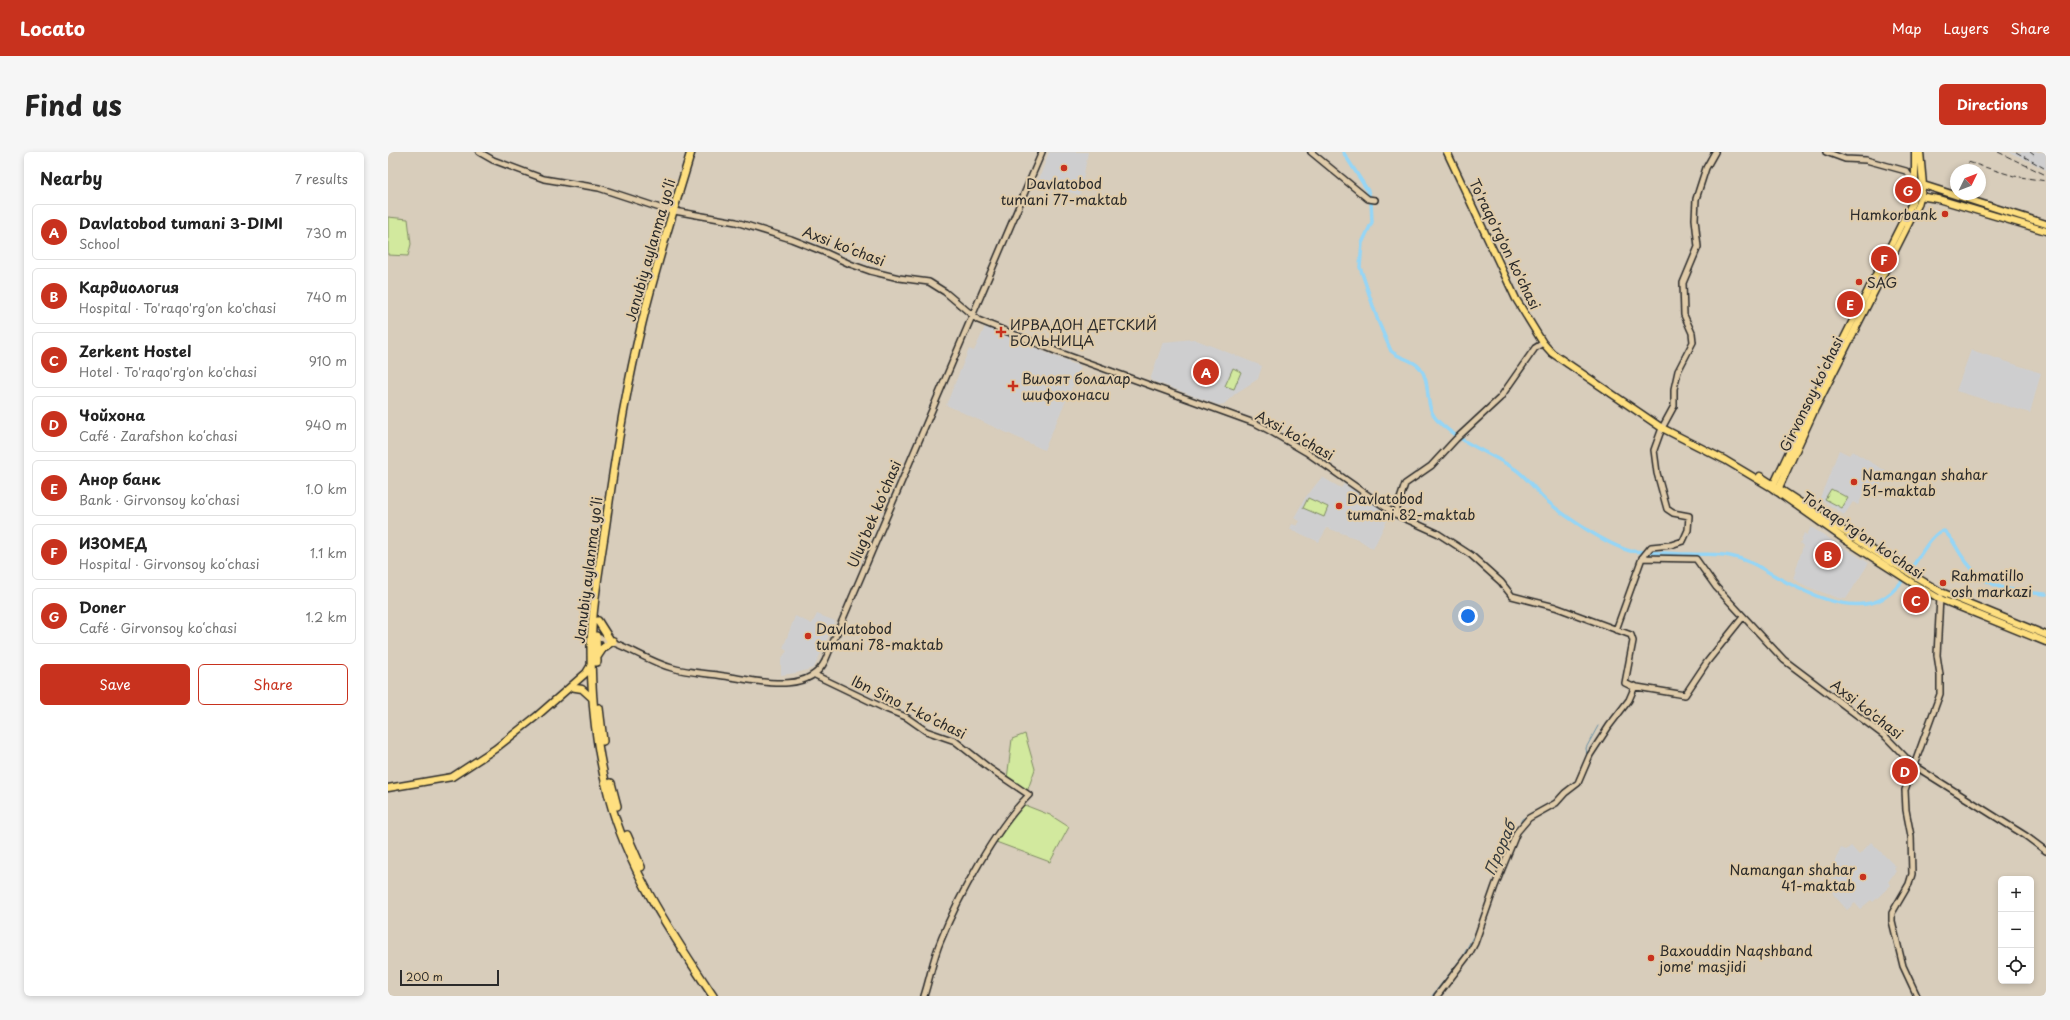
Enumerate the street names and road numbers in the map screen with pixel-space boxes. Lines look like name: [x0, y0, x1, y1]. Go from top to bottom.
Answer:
street label: To'raqo'rg'on ko'chasi: [1464, 175, 1546, 313]
street label: Janubiy aylanma yoʻli: [620, 176, 680, 324]
street label: Axsi koʻchasi: [800, 221, 888, 271]
street label: Girvonsoy koʻchasi: [1774, 333, 1848, 455]
street label: Axsi koʻchasi: [1252, 405, 1338, 465]
street label: Ulugʻbek koʻchasi: [842, 457, 906, 571]
street label: To'raqo'rg'on ko'chasi: [1798, 486, 1928, 584]
street label: Janubiy aylanma yoʻli: [569, 495, 607, 645]
street label: Ibn Sino 1-koʼchasi: [848, 670, 970, 744]
street label: Axsi ko'chasi: [1826, 674, 1908, 744]

